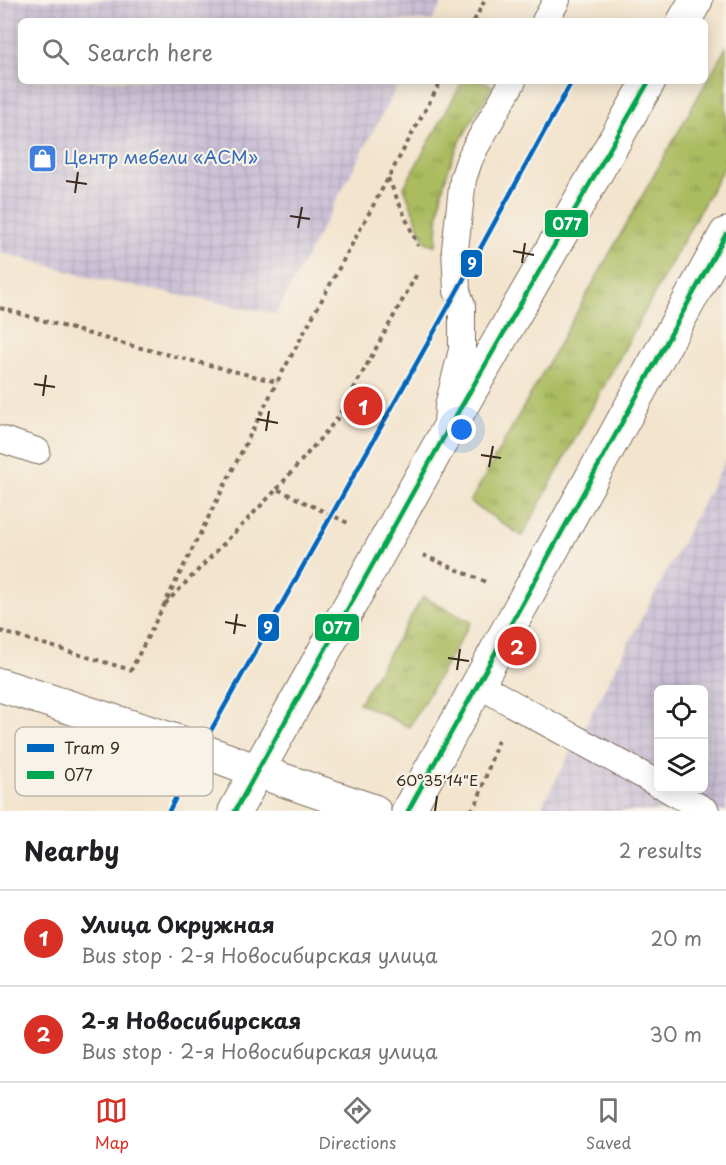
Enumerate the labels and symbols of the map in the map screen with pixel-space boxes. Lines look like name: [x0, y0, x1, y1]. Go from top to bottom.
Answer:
shop icon: Центр мебели «АСМ»: [27, 142, 59, 174]
place label: Центр мебели «АСМ»: [64, 143, 258, 170]
line badge: 077: [544, 209, 589, 238]
text: 077: [552, 211, 582, 235]
line badge: 9: [460, 249, 483, 278]
text: 9: [467, 251, 477, 275]
pin: 1: [344, 384, 382, 428]
your location: [447, 415, 476, 444]
line badge: 9: [257, 613, 280, 642]
line badge: 077: [314, 613, 360, 642]
text: 9: [263, 615, 273, 639]
text: 077: [322, 615, 352, 639]
pin: 2: [498, 624, 536, 668]
legend: [15, 727, 213, 796]
text: Tram 9: [64, 735, 120, 759]
text: 077: [64, 762, 93, 786]
text: 60°35'14"E: [396, 768, 478, 791]

